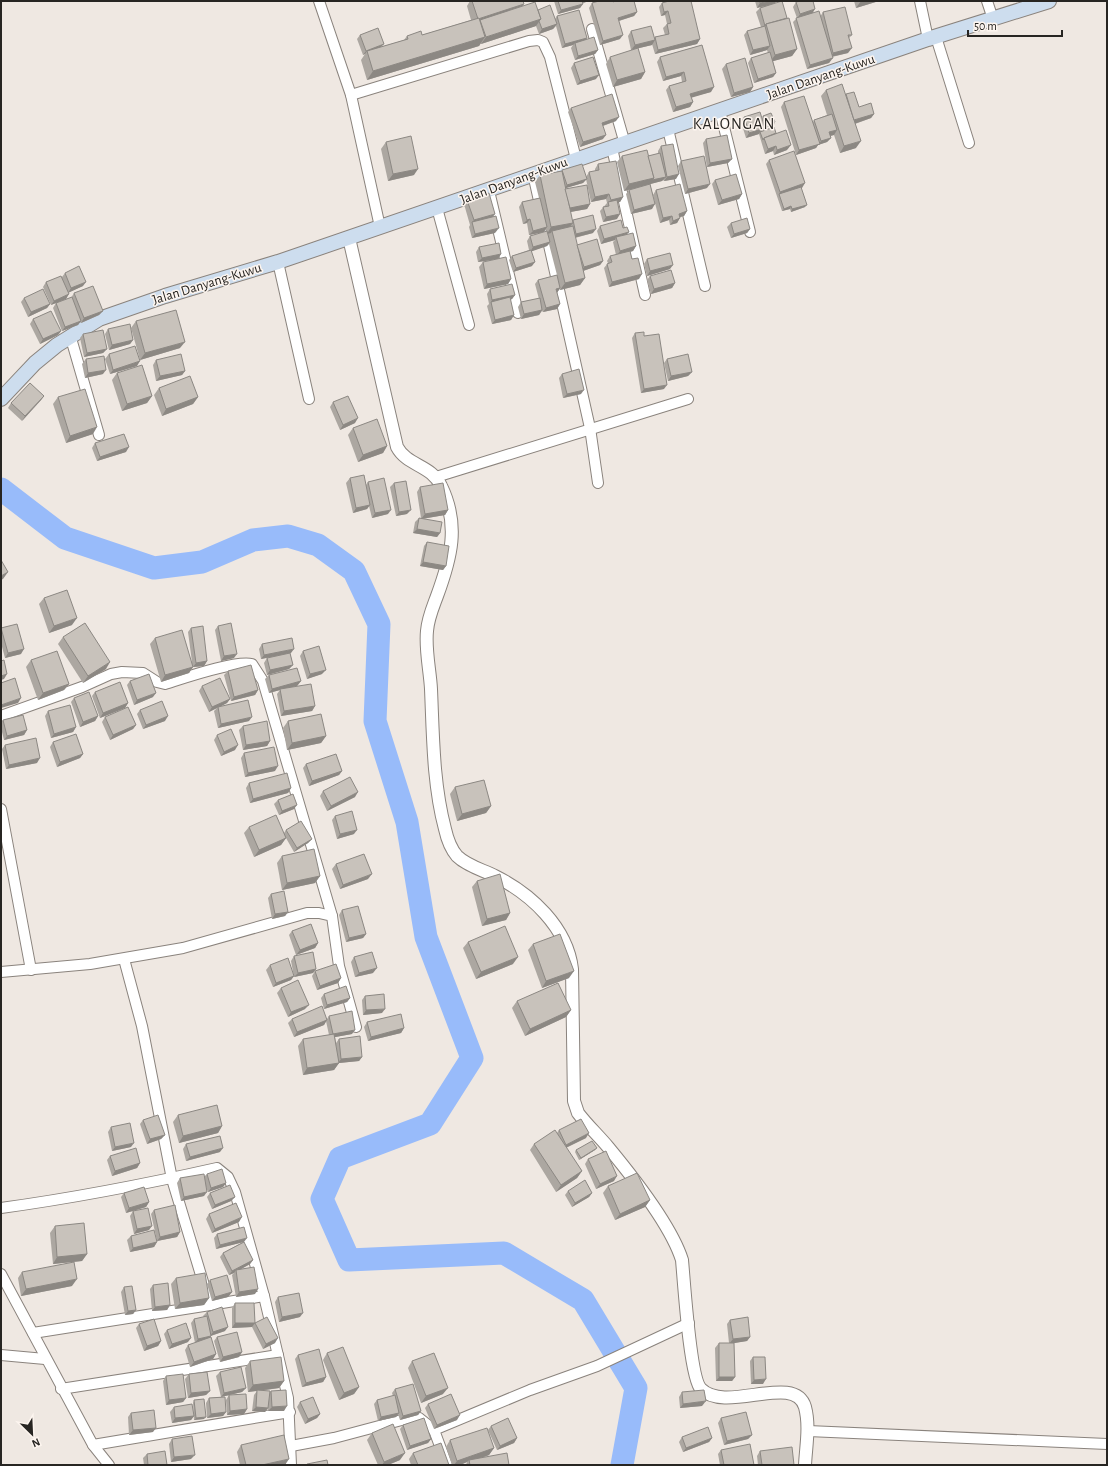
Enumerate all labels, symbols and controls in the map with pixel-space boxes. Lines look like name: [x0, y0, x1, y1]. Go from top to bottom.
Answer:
scale bar: [968, 12, 1062, 38]
text: 50 m: [974, 20, 997, 32]
street label: Jalan Danyang-Kuwu: [765, 52, 877, 102]
district label: KALONGAN: [693, 116, 775, 132]
street label: Jalan Danyang-Kuwu: [458, 155, 570, 207]
street label: Jalan Danyang-Kuwu: [151, 261, 263, 307]
north arrow: [12, 1414, 52, 1454]
text: N: [30, 1436, 42, 1449]

